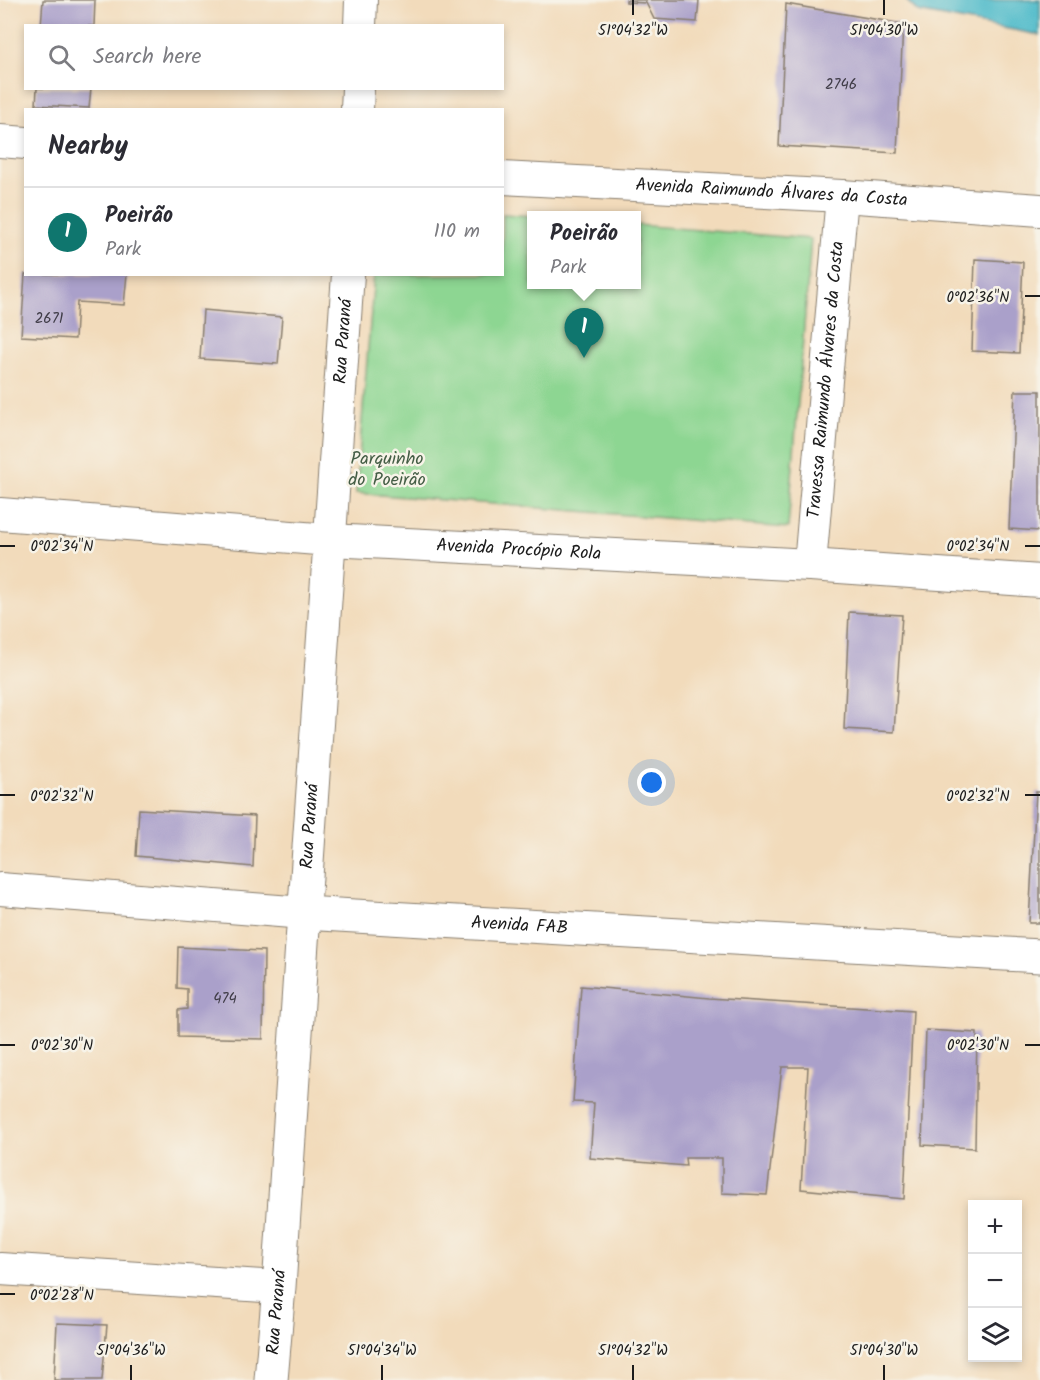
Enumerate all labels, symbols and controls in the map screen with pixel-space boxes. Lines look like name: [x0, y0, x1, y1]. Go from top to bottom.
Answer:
text: 51°04'32"W: [598, 19, 668, 43]
text: 51°04'30"W: [850, 19, 919, 43]
search box: [24, 24, 504, 90]
text: Search here: [93, 40, 201, 75]
icon: search: [45, 41, 78, 74]
house number: 2746: [825, 73, 857, 97]
text: Nearby: [48, 126, 128, 168]
street label: Avenida Raimundo Álvares da Costa: [635, 171, 909, 215]
text: Poeirão: [105, 199, 173, 234]
popup: [527, 211, 641, 289]
text: 1: [64, 216, 71, 248]
text: 110 m: [434, 216, 480, 248]
text: Poeirão: [550, 217, 618, 252]
text: Park: [105, 234, 141, 266]
street label: Travessa Raimundo Álvares da Costa: [800, 240, 853, 519]
text: Park: [550, 252, 586, 284]
text: 0°02'36"N: [946, 286, 1010, 310]
street label: Rua Paraná: [326, 296, 361, 385]
house number: 2671: [35, 307, 64, 331]
pin: 1: [564, 308, 604, 358]
park label: Parquinho do Poeirão: [348, 445, 426, 495]
street label: Avenida Procópio Rola: [436, 531, 602, 569]
text: 0°02'34"N: [31, 535, 93, 559]
text: 0°02'34"N: [947, 535, 1009, 559]
your location: [637, 768, 666, 797]
street label: Rua Paraná: [293, 781, 327, 870]
text: 0°02'32"N: [30, 785, 94, 809]
text: 0°02'32"N: [946, 785, 1010, 809]
street label: Avenida FAB: [470, 908, 569, 943]
house number: 474: [213, 987, 237, 1011]
text: 0°02'30"N: [31, 1034, 93, 1058]
text: 0°02'30"N: [947, 1034, 1009, 1058]
map controls: [968, 1200, 1022, 1362]
button: +: [968, 1200, 1022, 1254]
button: −: [968, 1254, 1022, 1308]
street label: Rua Paraná: [259, 1267, 295, 1356]
text: 0°02'28"N: [30, 1284, 94, 1308]
button: layers: [968, 1308, 1022, 1362]
text: 51°04'36"W: [96, 1339, 166, 1363]
text: 51°04'34"W: [347, 1339, 417, 1363]
text: 51°04'32"W: [598, 1339, 668, 1363]
text: 51°04'30"W: [850, 1339, 919, 1363]

